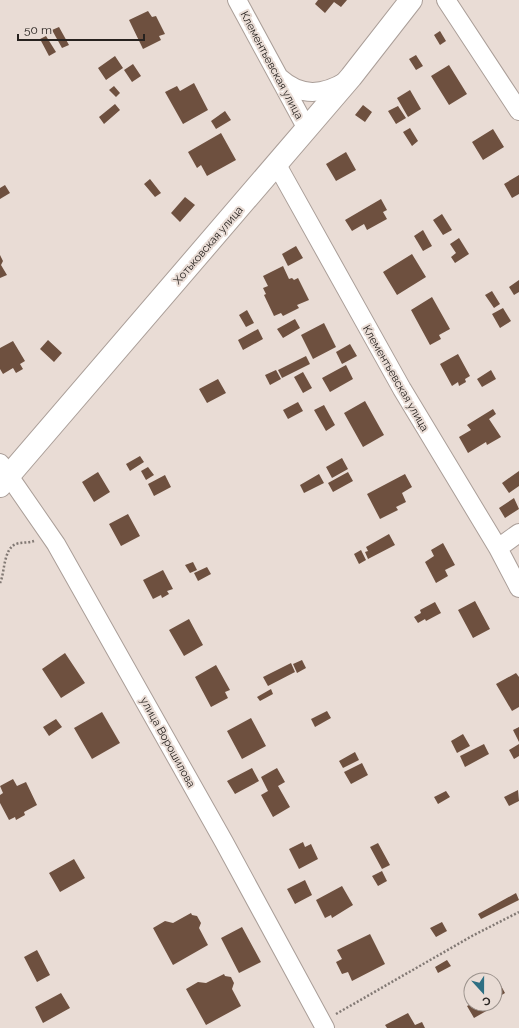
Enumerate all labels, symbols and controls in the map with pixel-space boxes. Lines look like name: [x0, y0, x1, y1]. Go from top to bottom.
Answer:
street label: Клементьевская улица: [238, 9, 306, 121]
scale bar: [18, 16, 144, 42]
text: 50 m: [24, 23, 52, 37]
street label: Хотьковская улица: [171, 204, 246, 287]
street label: Клементьевская улица: [360, 323, 431, 434]
street label: улица Ворошилова: [137, 695, 198, 790]
north arrow: [463, 972, 503, 1012]
text: С: [480, 993, 492, 1008]

